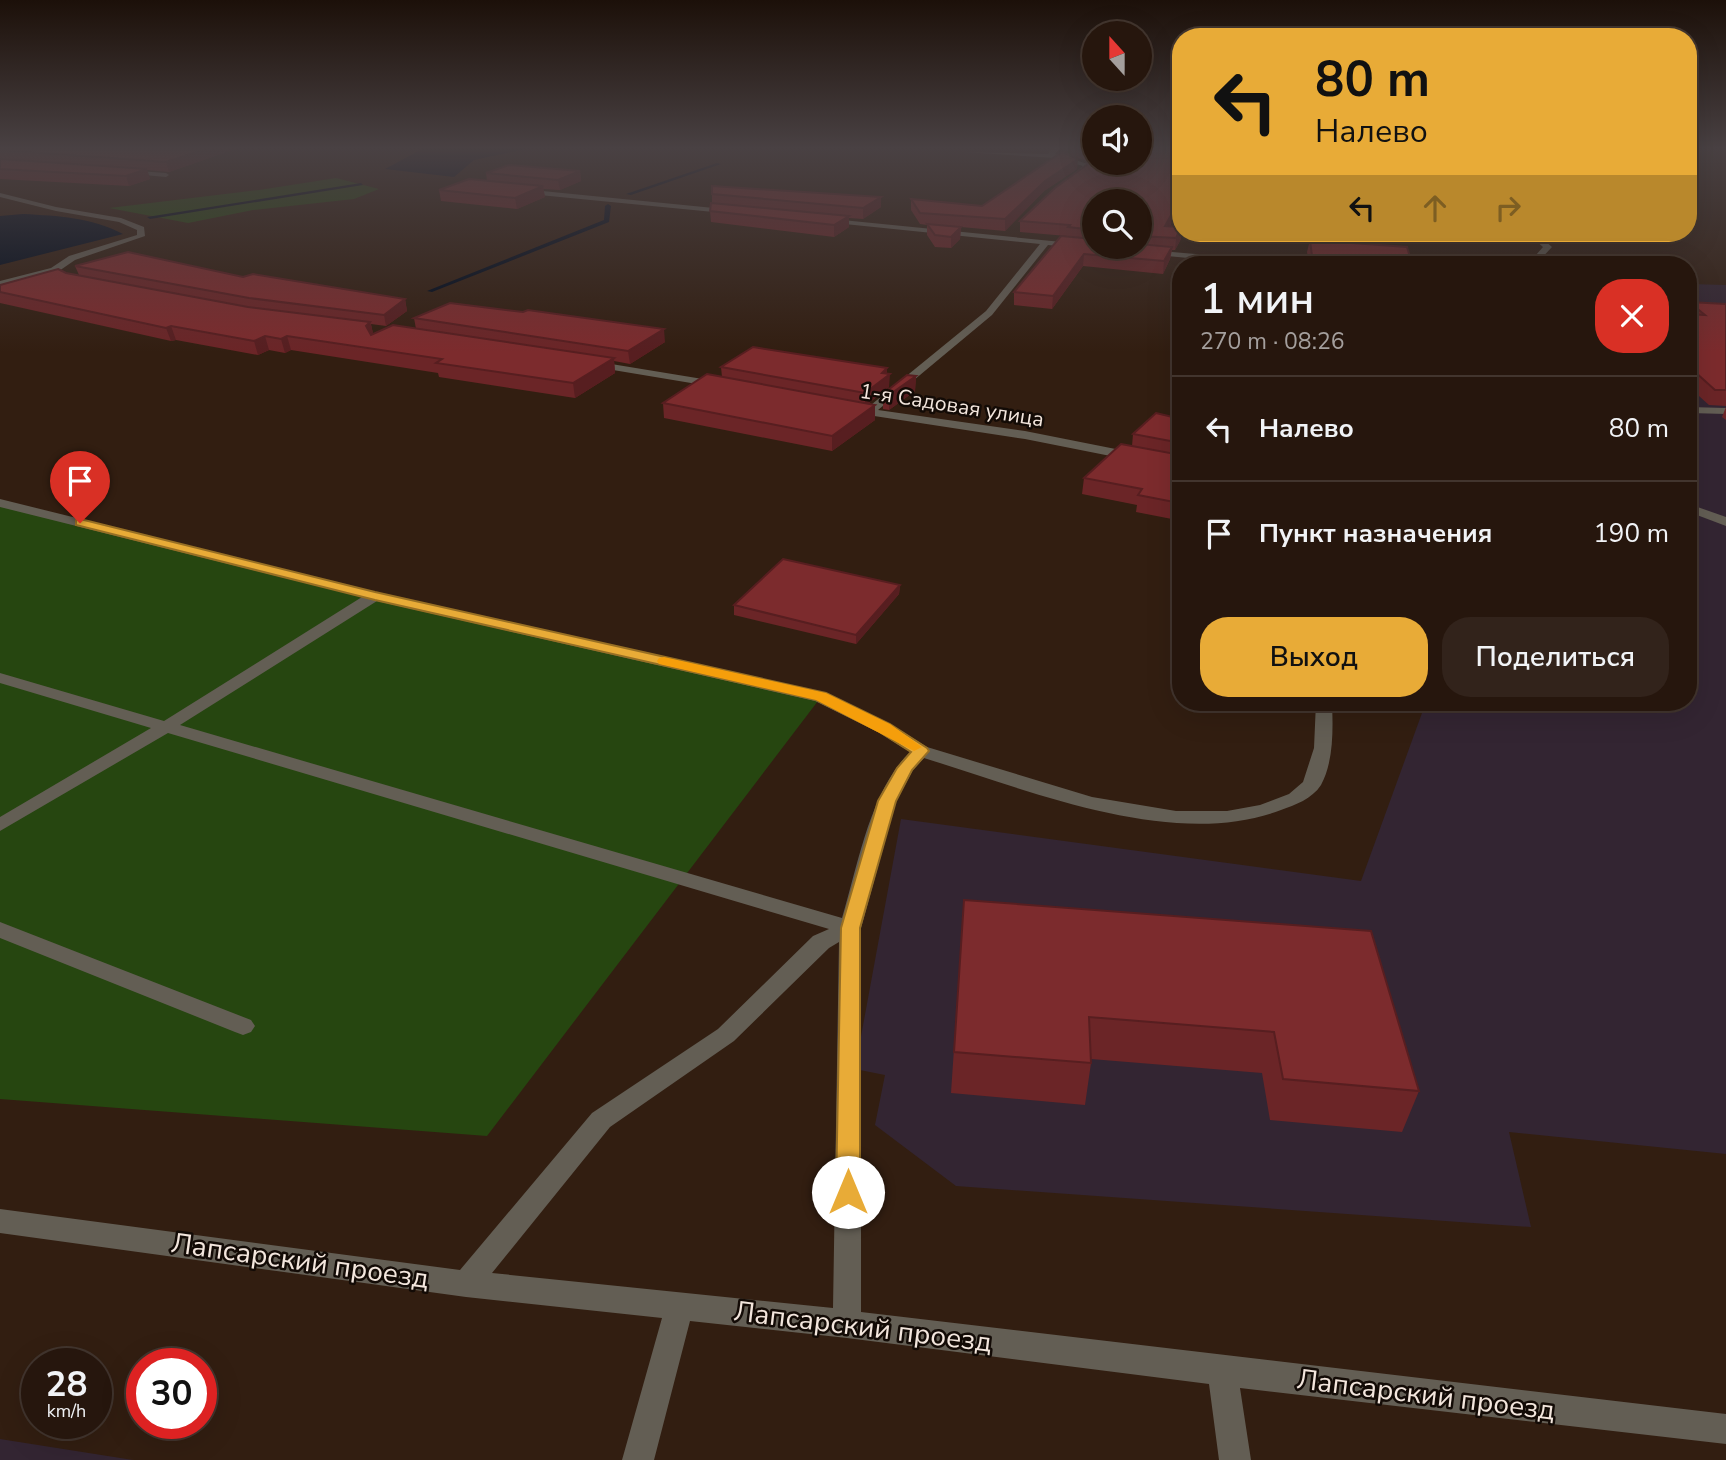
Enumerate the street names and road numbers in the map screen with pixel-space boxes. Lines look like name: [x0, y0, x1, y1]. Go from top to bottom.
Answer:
street label: 1-я Садовая улица: [858, 377, 1046, 433]
street label: Лапсарский проезд: [169, 1224, 431, 1298]
street label: Лапсарский проезд: [732, 1292, 994, 1362]
street label: Лапсарский проезд: [1295, 1360, 1557, 1430]

